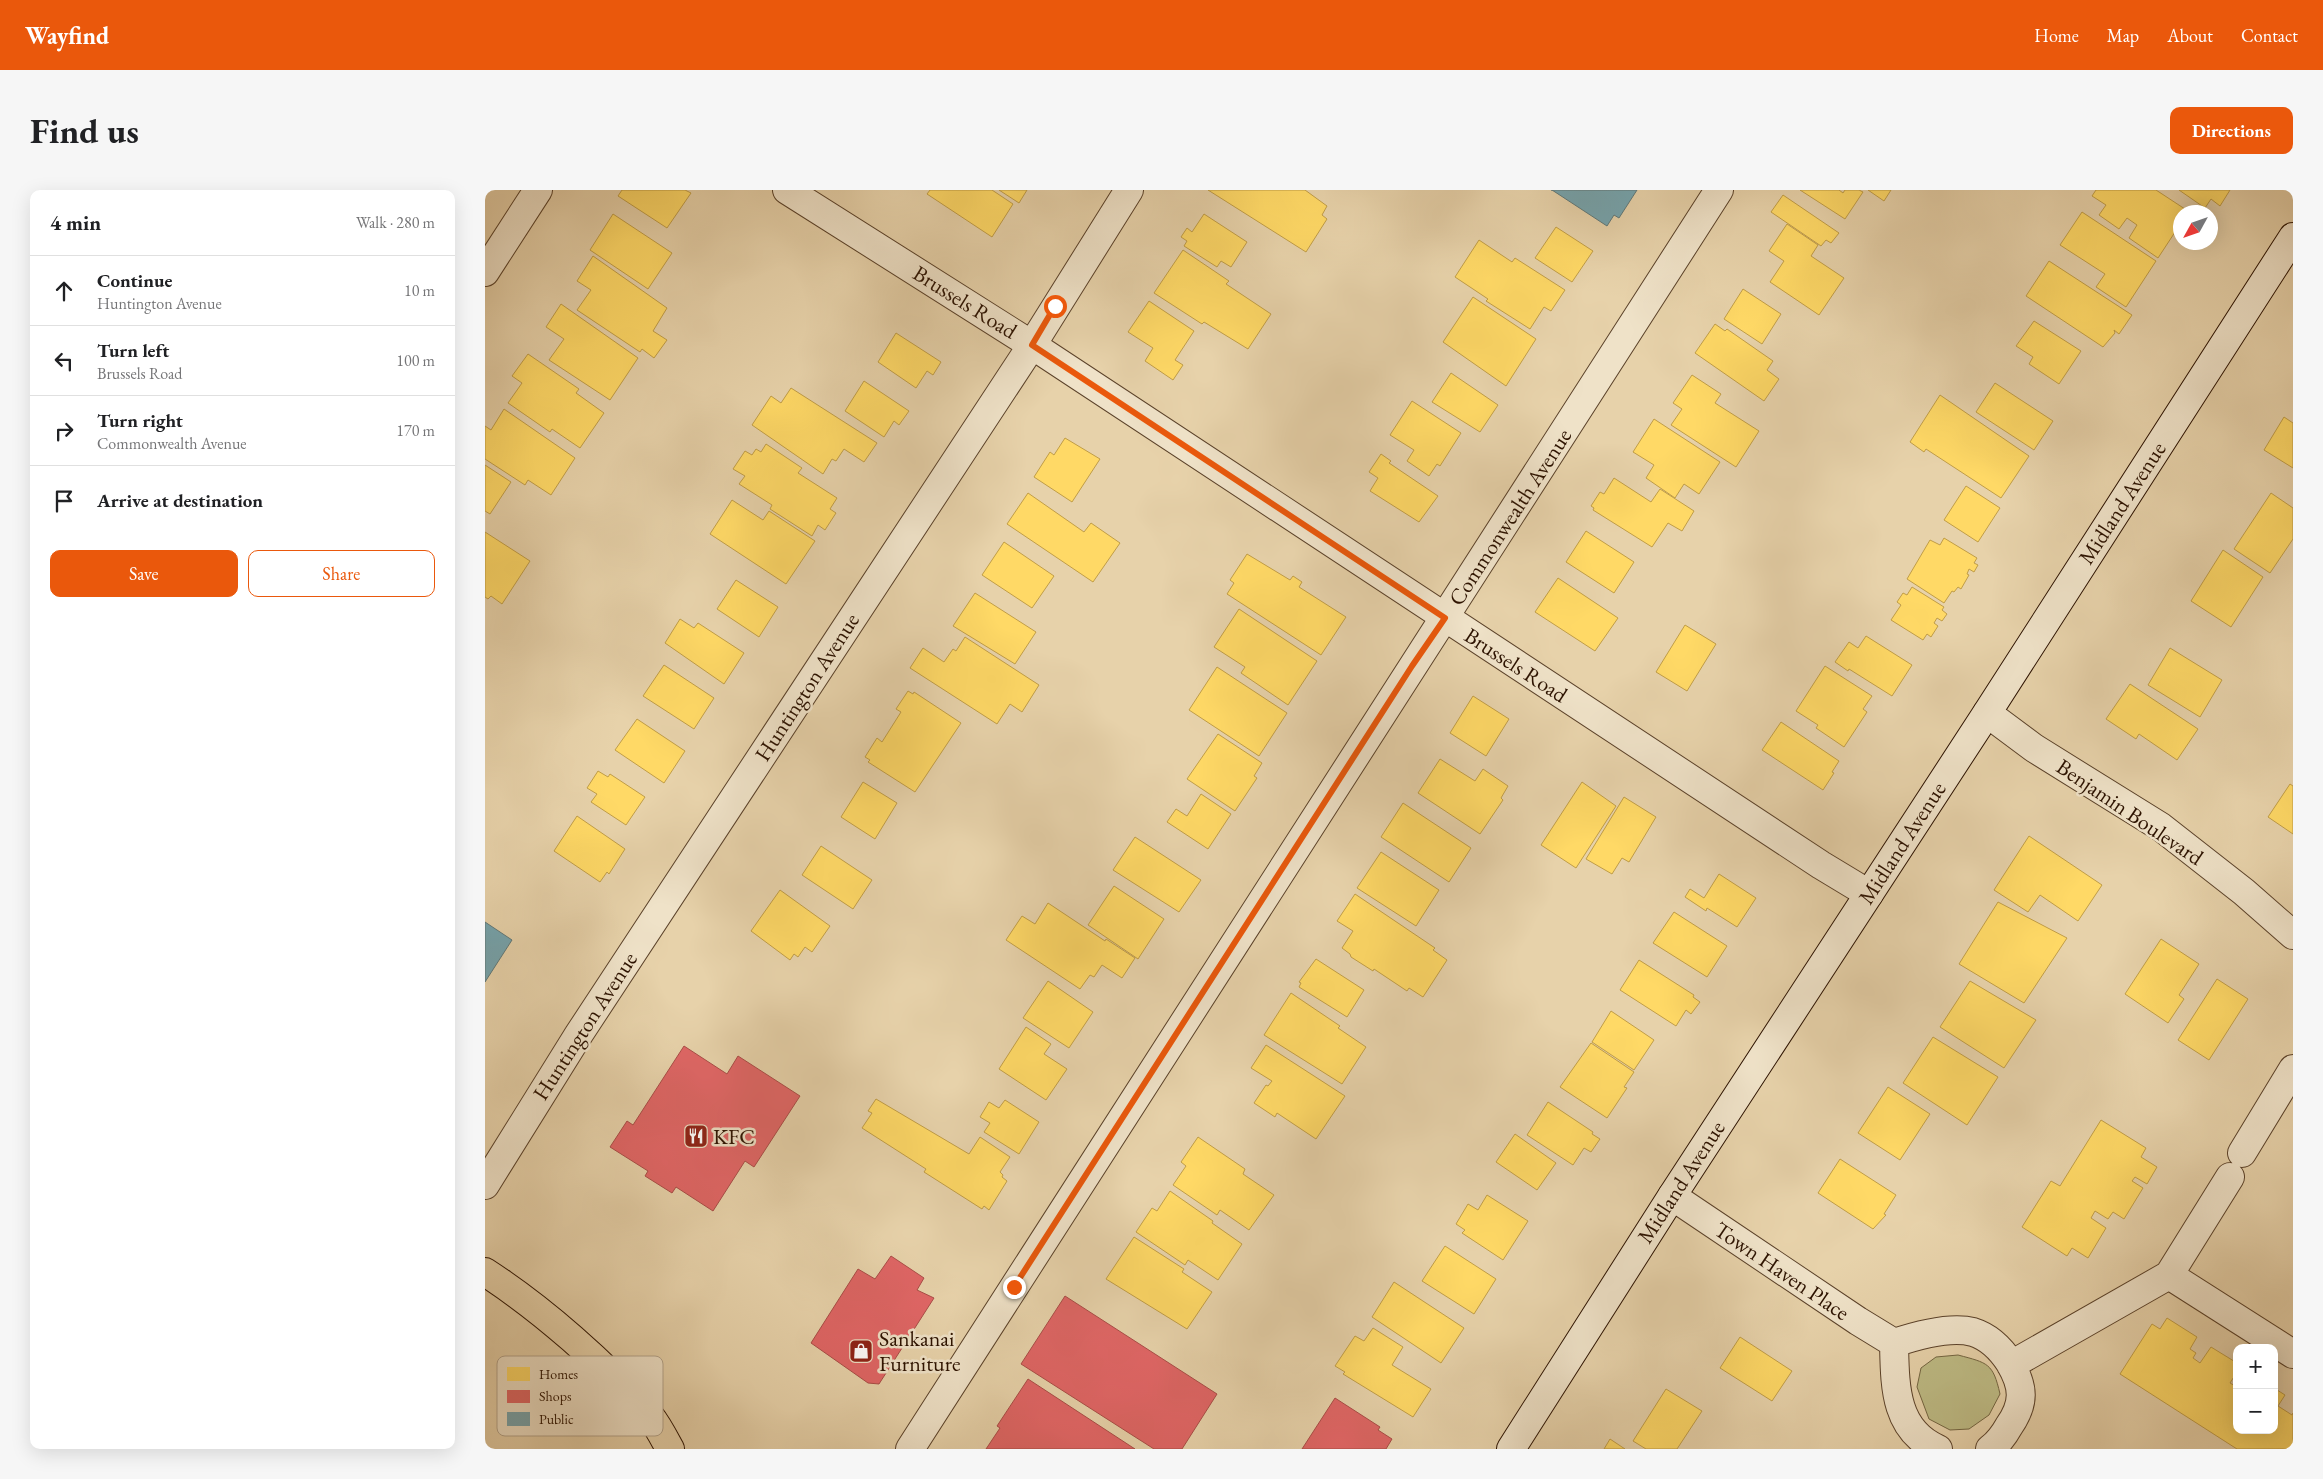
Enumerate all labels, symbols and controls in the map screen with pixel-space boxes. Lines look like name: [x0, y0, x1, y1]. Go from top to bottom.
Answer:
text: Wayfind: [25, 20, 109, 51]
text: Home: [2034, 24, 2079, 47]
text: Map: [2107, 24, 2139, 47]
text: About: [2167, 24, 2213, 47]
text: Contact: [2241, 24, 2298, 47]
button: Directions: [2170, 107, 2293, 154]
text: Find us: [30, 108, 139, 153]
north arrow: [2173, 205, 2218, 250]
text: 4 min: [50, 209, 101, 236]
text: Walk · 280 m: [356, 212, 435, 233]
street label: Brussels Road: [907, 259, 1023, 346]
text: Continue: [97, 268, 172, 293]
icon: ahead: [50, 277, 78, 305]
text: 10 m: [404, 280, 435, 301]
text: Huntington Avenue: [97, 293, 222, 314]
route start: [1044, 295, 1067, 318]
text: Turn left: [97, 338, 169, 363]
icon: left: [50, 347, 78, 375]
text: 100 m: [396, 350, 435, 371]
text: Brussels Road: [97, 363, 182, 384]
text: Turn right: [97, 408, 183, 433]
icon: right: [50, 417, 78, 445]
text: 170 m: [396, 420, 435, 441]
street label: Commonwealth Avenue: [1442, 423, 1578, 611]
text: Commonwealth Avenue: [97, 433, 247, 454]
street label: Midland Avenue: [2072, 436, 2173, 570]
icon: arrive: [50, 487, 78, 515]
text: Arrive at destination: [97, 488, 263, 513]
button: Save: [50, 550, 238, 597]
button: Share: [248, 550, 435, 597]
street label: Huntington Avenue: [748, 607, 866, 767]
street label: Brussels Road: [1459, 621, 1574, 710]
street label: Benjamin Boulevard: [2051, 752, 2210, 872]
street label: Midland Avenue: [1852, 776, 1953, 910]
street label: Huntington Avenue: [526, 946, 644, 1106]
street label: Midland Avenue: [1631, 1115, 1732, 1249]
place label: KFC: [713, 1122, 755, 1151]
restaurant icon: KFC: [683, 1123, 709, 1149]
street label: Town Haven Place: [1709, 1215, 1856, 1327]
route end: [1003, 1276, 1026, 1299]
place label: Sankanai Furniture: [879, 1324, 961, 1378]
shop icon: Sankanai Furniture: [848, 1338, 874, 1364]
map controls: [2233, 1344, 2278, 1434]
button: +: [2233, 1344, 2278, 1389]
legend: [497, 1356, 663, 1436]
text: Homes: [539, 1365, 579, 1383]
text: Shops: [539, 1387, 572, 1405]
button: −: [2233, 1389, 2278, 1434]
text: Public: [539, 1410, 574, 1428]

